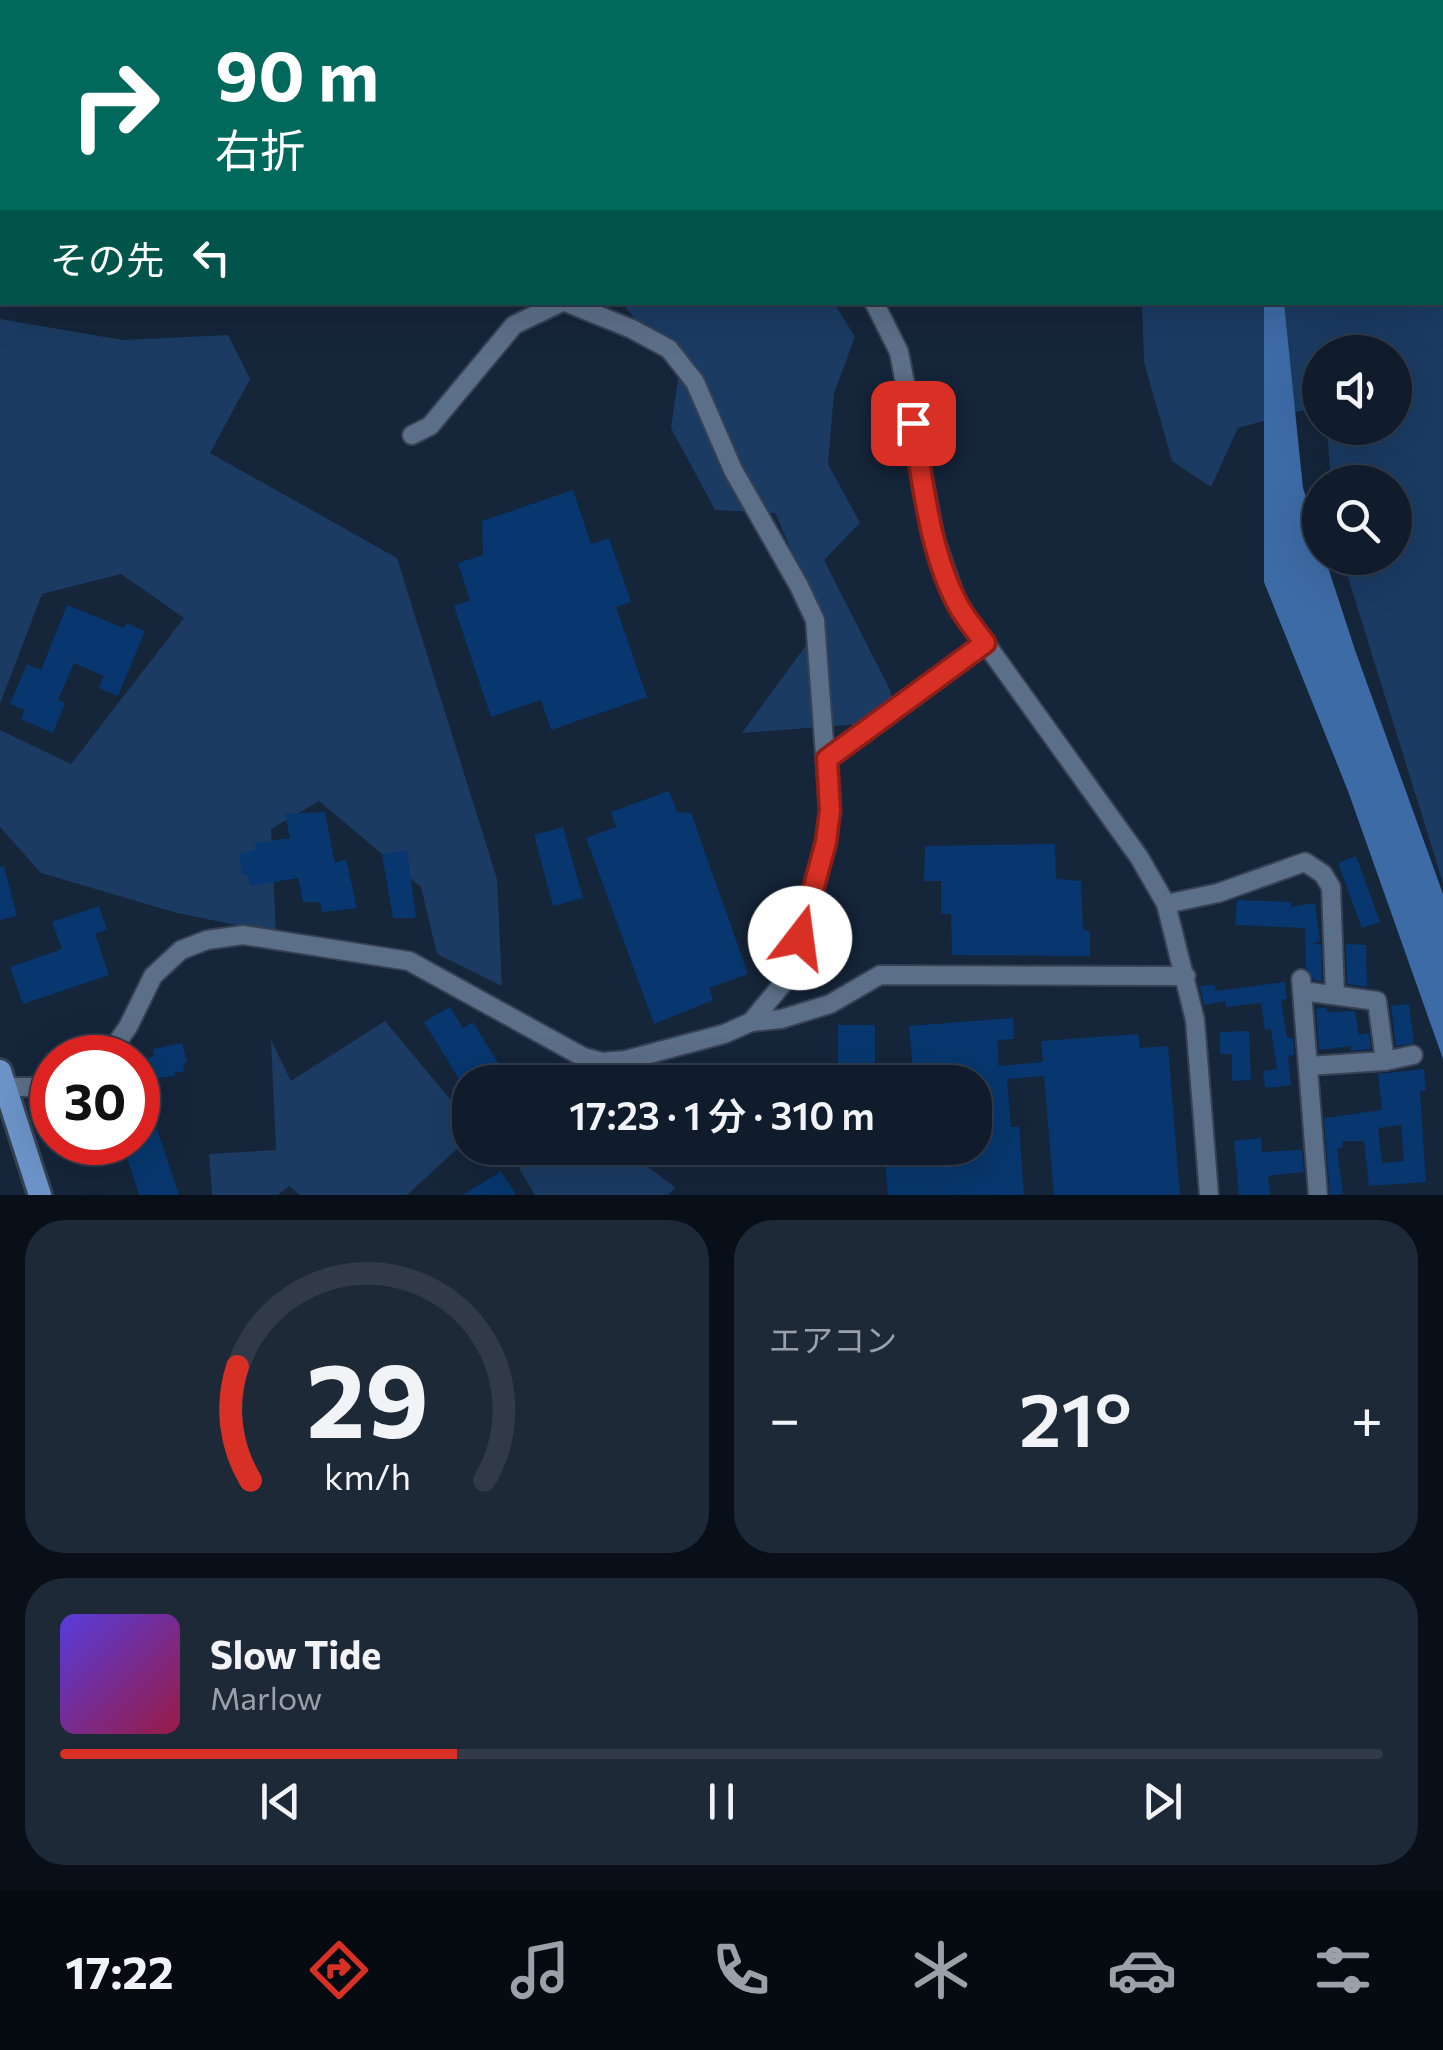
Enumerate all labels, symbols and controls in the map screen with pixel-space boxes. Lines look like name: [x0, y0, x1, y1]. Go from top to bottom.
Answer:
text: 90 m: [215, 30, 379, 115]
icon: right: [50, 40, 180, 170]
text: 右折: [215, 121, 305, 176]
icon: left: [184, 230, 239, 285]
text: その先: [50, 235, 164, 282]
map controls: [1302, 335, 1412, 575]
button: sound: [1302, 335, 1412, 445]
pin: [871, 381, 956, 466]
icon: arrive: [886, 396, 941, 451]
button: search: [1302, 465, 1412, 575]
position arrow: [748, 886, 852, 990]
speed limit sign: 30: [30, 1035, 160, 1165]
text: 17:23 · 1 分 · 310 m: [569, 1091, 875, 1138]
text: エアコン: [769, 1319, 897, 1359]
text: 29: [306, 1332, 428, 1459]
text: 21°: [1019, 1371, 1132, 1462]
text: −: [769, 1383, 800, 1450]
text: +: [1351, 1383, 1383, 1450]
text: km/h: [324, 1454, 410, 1497]
text: Slow Tide: [210, 1630, 381, 1677]
text: Marlow: [210, 1677, 322, 1717]
icon: previous: [253, 1774, 308, 1829]
icon: pause: [694, 1774, 749, 1829]
icon: next: [1135, 1774, 1190, 1829]
icon: directions: [304, 1935, 374, 2005]
icon: music: [505, 1935, 575, 2005]
icon: phone: [706, 1935, 776, 2005]
icon: climate: [906, 1935, 976, 2005]
icon: car: [1107, 1935, 1177, 2005]
icon: filters: [1308, 1935, 1378, 2005]
text: 17:22: [65, 1943, 174, 1998]

